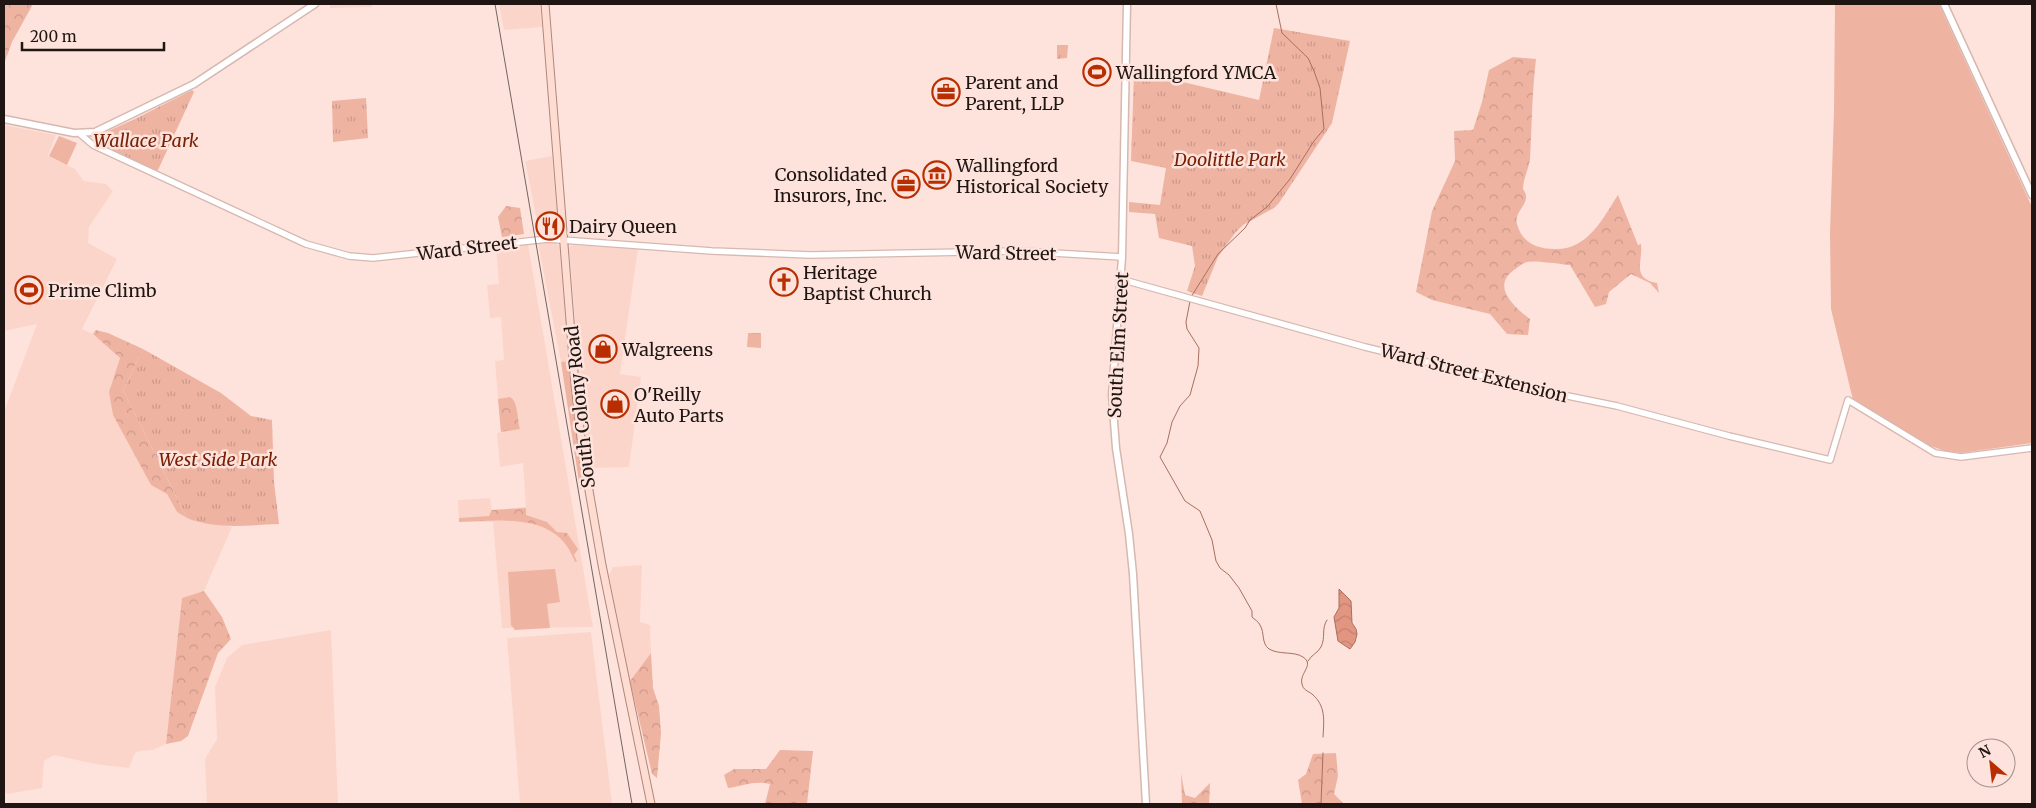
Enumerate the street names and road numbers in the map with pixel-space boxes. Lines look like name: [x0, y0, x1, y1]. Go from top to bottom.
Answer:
street label: Ward Street: [414, 230, 519, 266]
street label: Ward Street: [954, 241, 1057, 265]
street label: South Elm Street: [1103, 271, 1133, 419]
street label: South Colony Road: [560, 324, 600, 489]
street label: Ward Street Extension: [1377, 338, 1570, 407]

